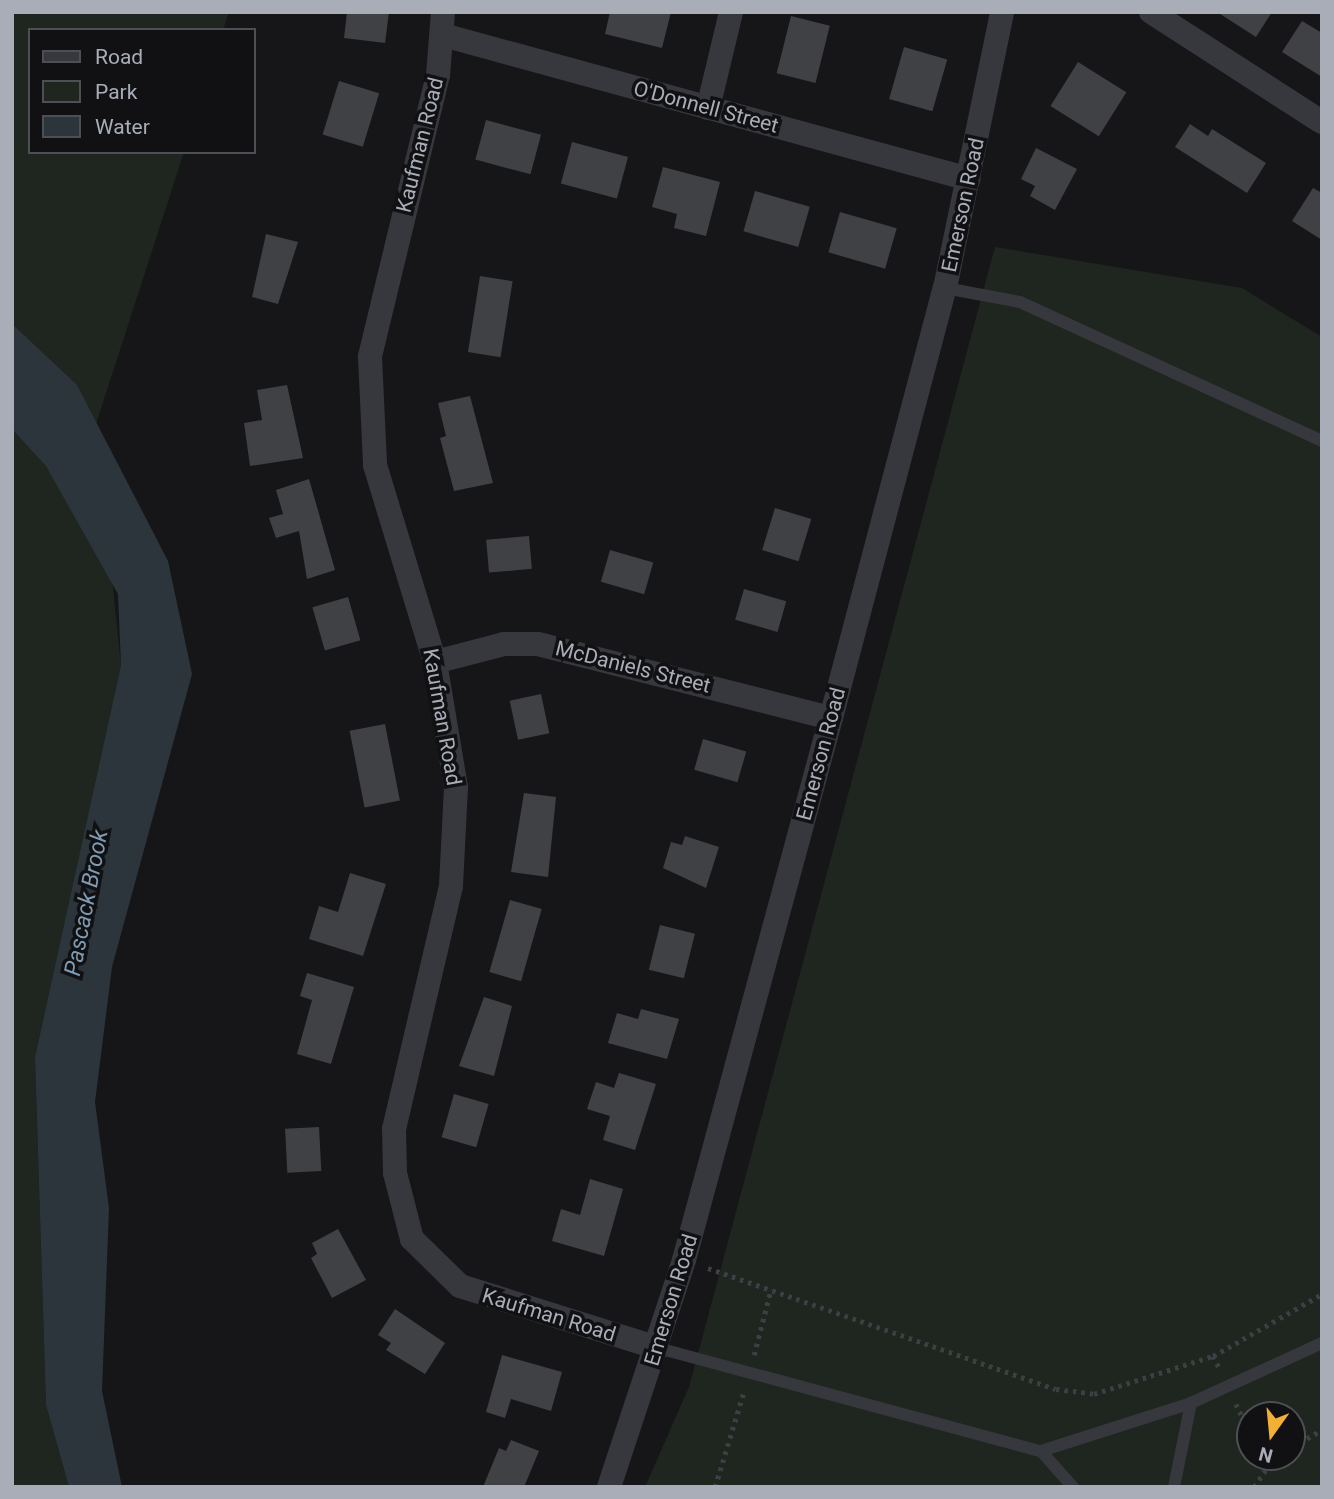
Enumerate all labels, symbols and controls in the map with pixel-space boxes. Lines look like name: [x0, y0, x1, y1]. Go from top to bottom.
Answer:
legend: [28, 28, 256, 154]
text: Road: [95, 45, 143, 69]
street label: Kaufman Road: [391, 75, 449, 215]
street label: O'Donnell Street: [631, 76, 781, 138]
text: Park: [95, 80, 137, 104]
text: Water: [95, 115, 150, 139]
street label: Emerson Road: [936, 136, 990, 274]
street label: McDaniels Street: [553, 636, 713, 698]
street label: Kaufman Road: [418, 647, 466, 787]
street label: Emerson Road: [791, 685, 851, 823]
water label: Pascack Brook: [59, 828, 115, 978]
street label: Emerson Road: [639, 1231, 703, 1369]
street label: Kaufman Road: [479, 1283, 619, 1347]
north arrow: [1236, 1401, 1306, 1471]
text: N: [1257, 1442, 1275, 1468]

